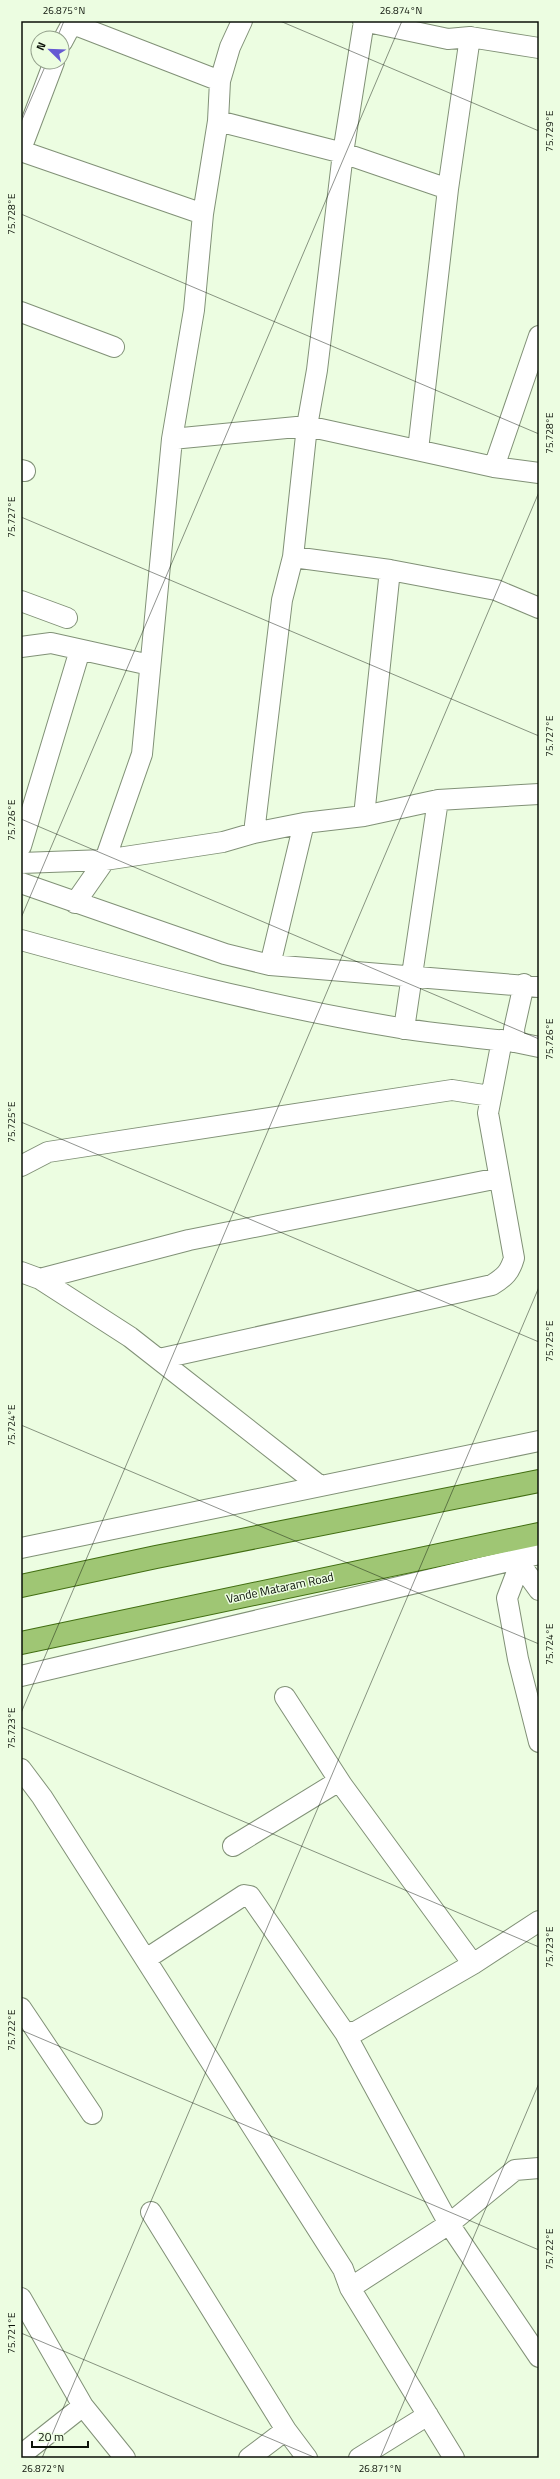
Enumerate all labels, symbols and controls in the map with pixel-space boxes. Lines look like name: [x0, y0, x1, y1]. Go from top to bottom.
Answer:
text: 26.875°N: [43, 3, 85, 18]
text: 26.874°N: [380, 3, 422, 18]
north arrow: [30, 30, 70, 70]
text: N: [32, 39, 50, 53]
text: 75.729°E: [542, 110, 557, 152]
text: 75.728°E: [4, 193, 19, 235]
text: 75.728°E: [542, 412, 557, 454]
text: 75.727°E: [4, 496, 19, 538]
text: 75.727°E: [542, 715, 557, 757]
text: 75.726°E: [4, 799, 19, 841]
text: 75.726°E: [542, 1018, 557, 1060]
text: 75.725°E: [4, 1101, 19, 1143]
text: 75.725°E: [542, 1320, 557, 1362]
text: 75.724°E: [4, 1404, 19, 1446]
street label: Vande Mataram Road: [224, 1567, 335, 1608]
text: 75.724°E: [542, 1623, 557, 1665]
text: 75.723°E: [4, 1707, 19, 1749]
text: 75.723°E: [542, 1926, 557, 1968]
text: 75.722°E: [4, 2009, 19, 2051]
text: 75.722°E: [542, 2228, 557, 2270]
text: 75.721°E: [4, 2312, 19, 2354]
scale bar: [32, 2423, 88, 2449]
text: 20 m: [38, 2427, 64, 2446]
text: 26.872°N: [22, 2461, 64, 2476]
text: 26.871°N: [359, 2461, 401, 2476]

